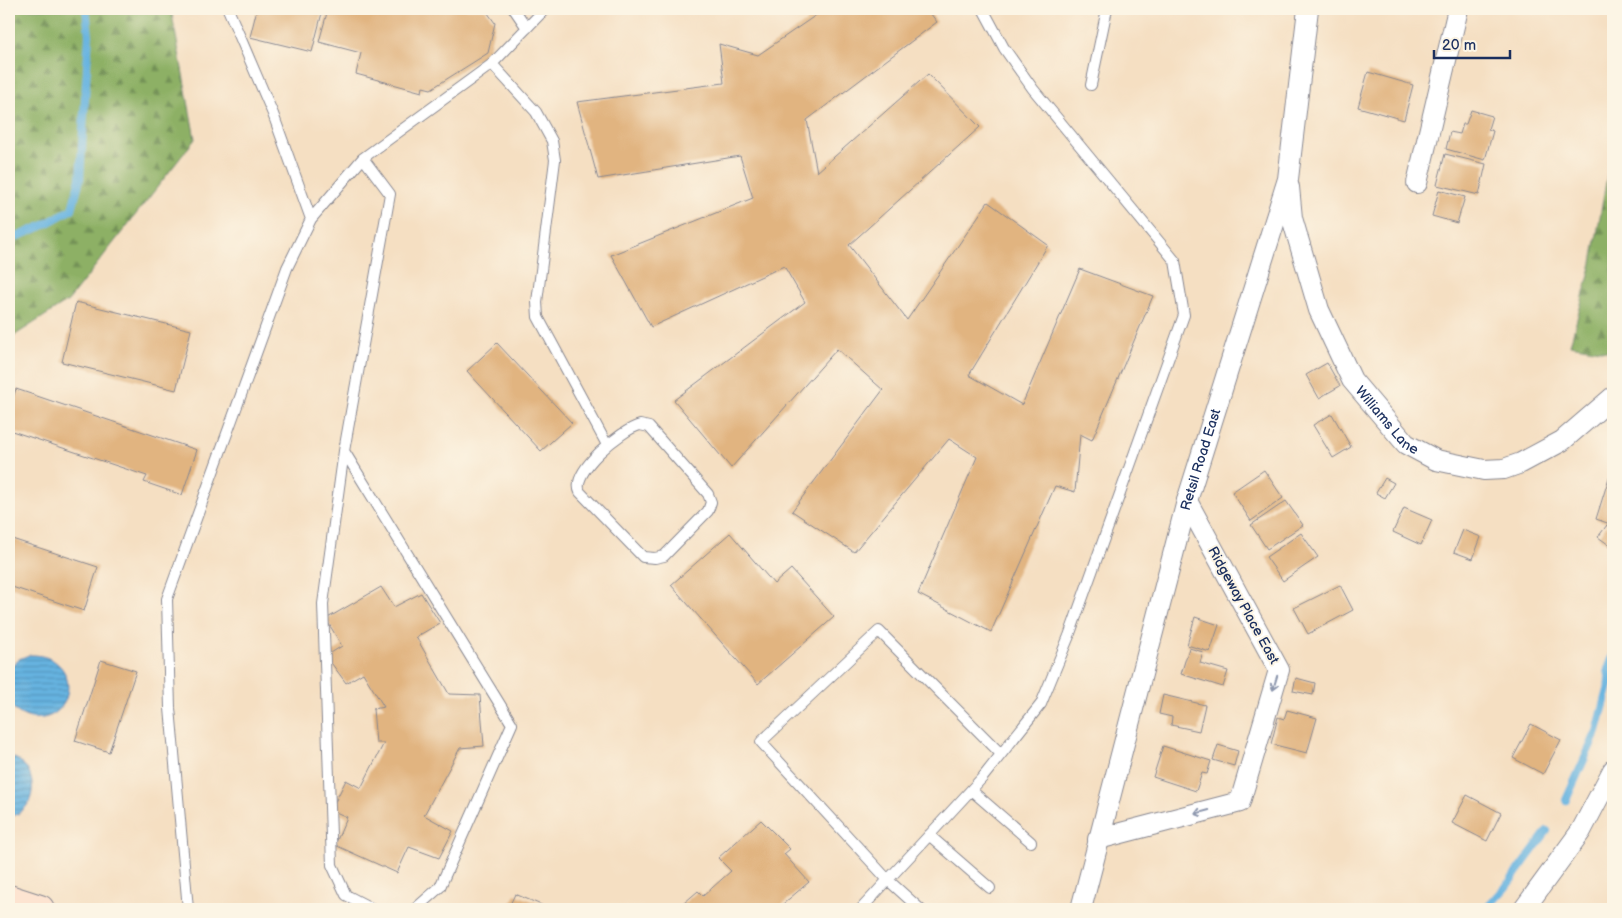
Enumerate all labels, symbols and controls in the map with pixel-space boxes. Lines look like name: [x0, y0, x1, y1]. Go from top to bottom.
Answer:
scale bar: [1434, 28, 1511, 60]
text: 20 m: [1442, 36, 1476, 55]
street label: Williams Lane: [1352, 383, 1422, 458]
street label: Retsil Road East: [1177, 406, 1225, 512]
street label: Ridgeway Place East: [1204, 544, 1283, 668]
one-way arrow: [1270, 675, 1280, 691]
one-way arrow: [1195, 807, 1211, 817]

